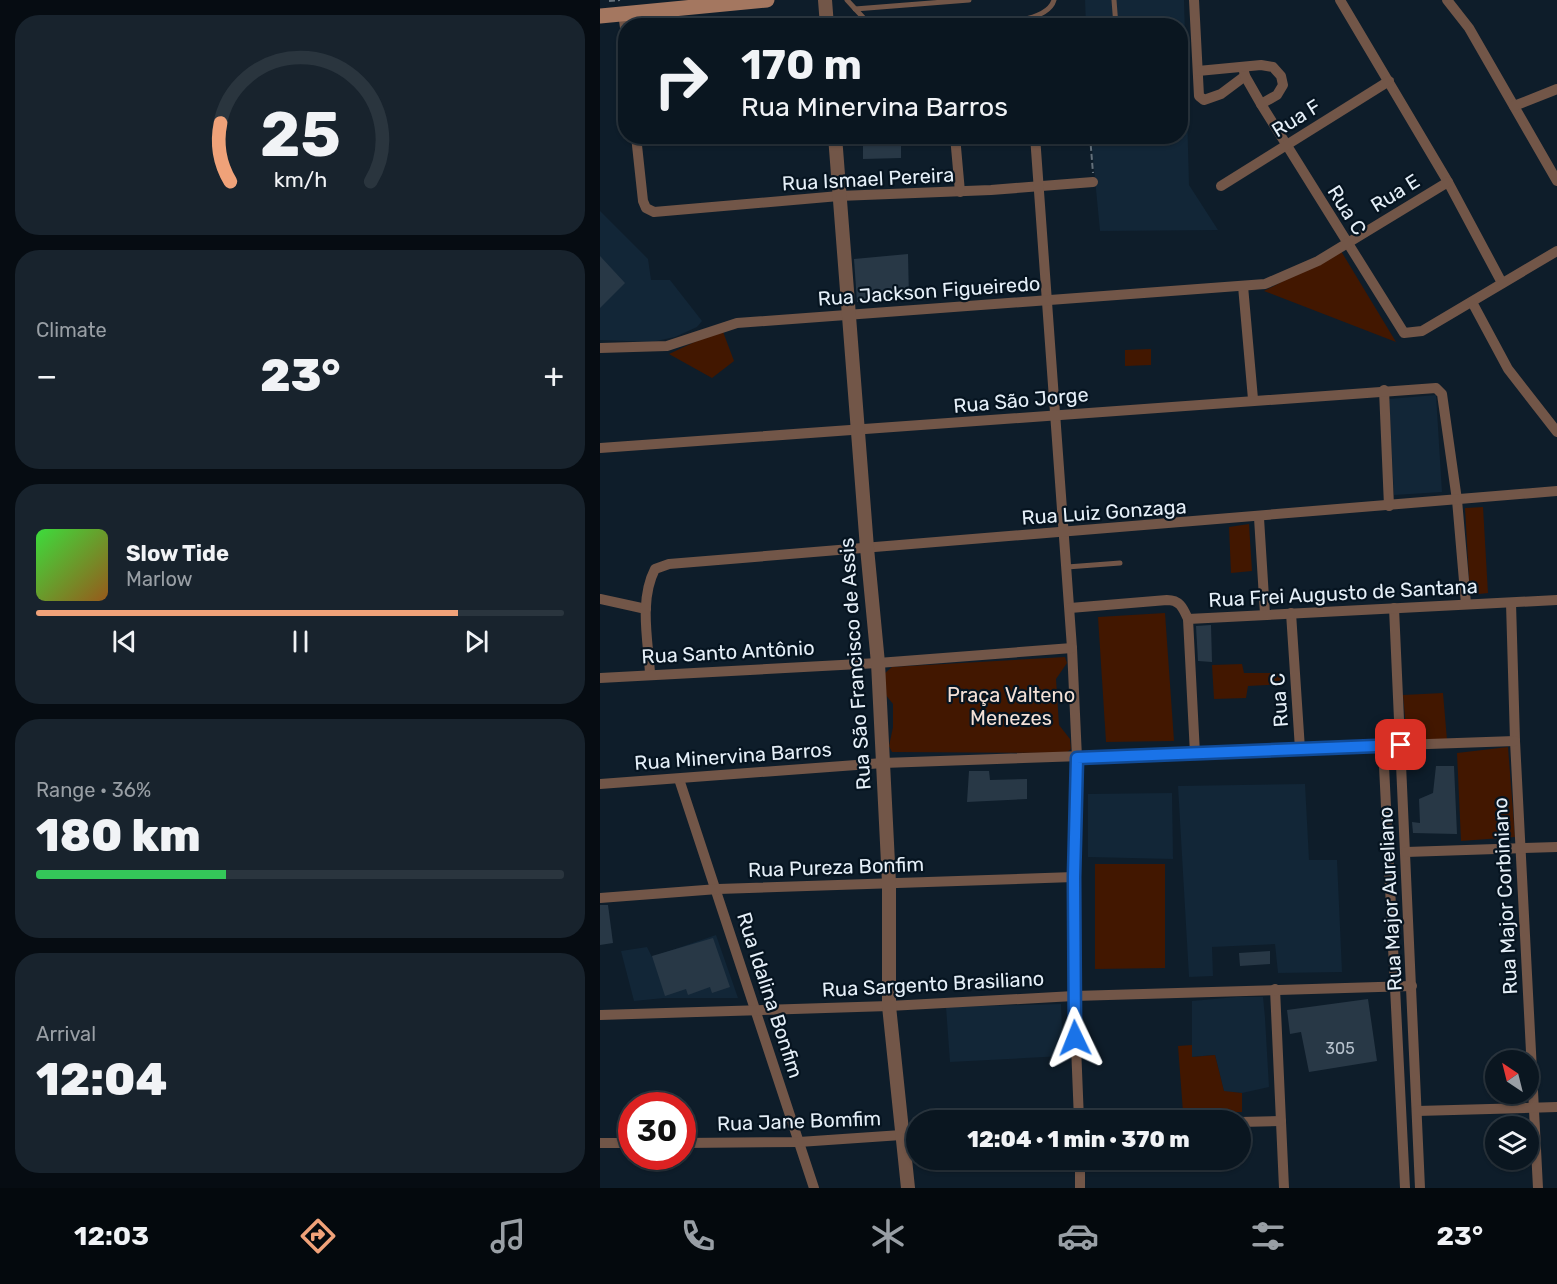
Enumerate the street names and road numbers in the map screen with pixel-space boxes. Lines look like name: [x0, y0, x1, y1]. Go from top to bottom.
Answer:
street label: Rua F: [1267, 94, 1325, 142]
street label: Rua Ismael Pereira: [781, 163, 955, 195]
street label: Rua E: [1366, 169, 1424, 217]
street label: Rua C: [1322, 181, 1372, 239]
street label: Rua Jackson Figueiredo: [817, 271, 1041, 311]
street label: Rua São Jorge: [952, 382, 1090, 418]
street label: Rua Luiz Gonzaga: [1021, 494, 1187, 530]
street label: Rua São Francisco de Assis: [834, 537, 876, 791]
street label: Rua Frei Augusto de Santana: [1208, 574, 1478, 612]
street label: Rua Santo Antônio: [641, 635, 815, 669]
street label: Rua C: [1265, 672, 1293, 728]
street label: Rua Minervina Barros: [634, 737, 832, 775]
street label: Rua Major Corbiniano: [1488, 797, 1522, 995]
street label: Rua Major Aureliano: [1373, 806, 1407, 992]
street label: Rua Pureza Bonfim: [748, 852, 924, 882]
street label: Rua Idalina Bonfim: [732, 909, 808, 1081]
street label: Rua Sargento Brasiliano: [821, 966, 1045, 1002]
street label: Rua Jane Bomfim: [717, 1106, 881, 1136]

